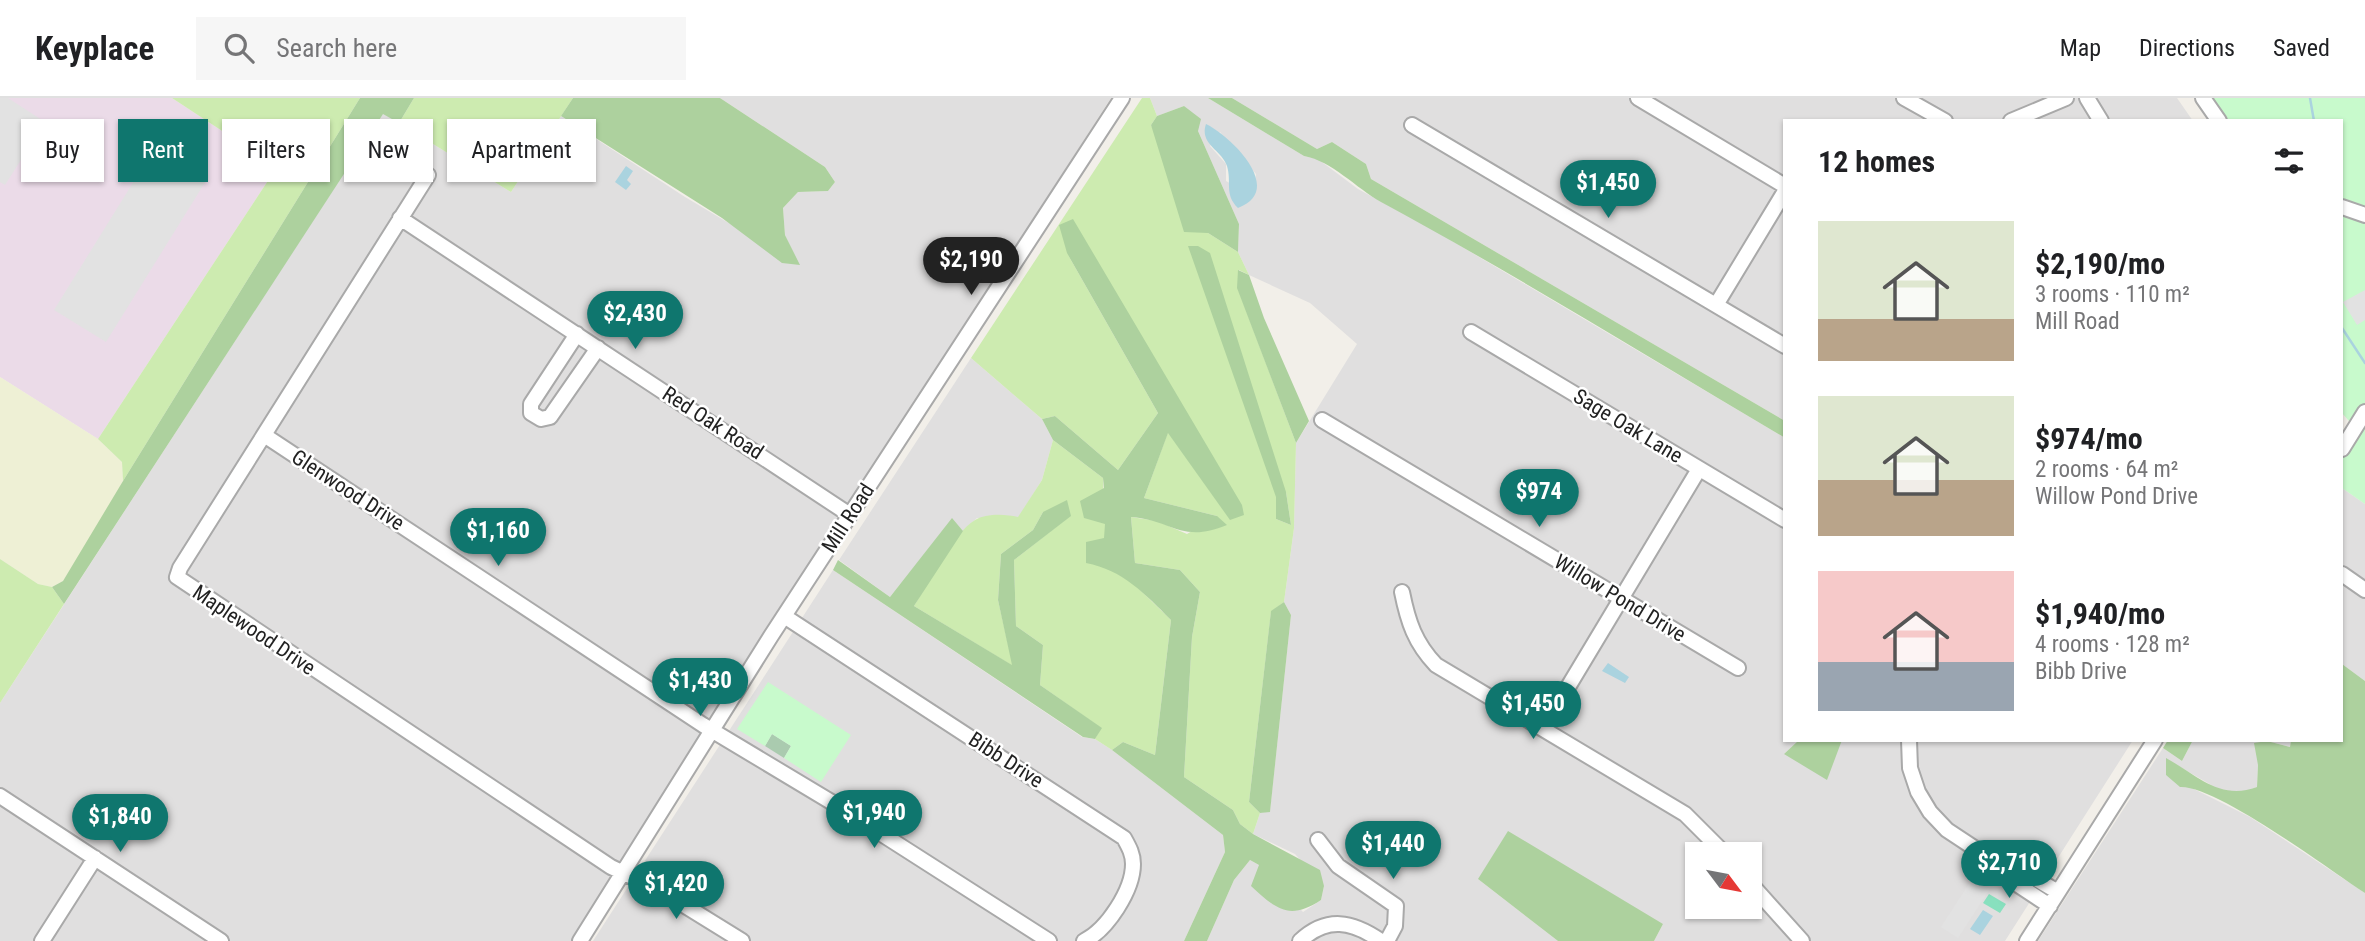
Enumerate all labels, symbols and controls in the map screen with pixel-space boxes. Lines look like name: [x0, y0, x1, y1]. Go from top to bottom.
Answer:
search box: [196, 17, 686, 80]
text: Keyplace: [35, 29, 154, 68]
icon: search: [220, 29, 258, 67]
text: Search here: [276, 33, 397, 63]
text: Map: [2060, 34, 2101, 62]
text: Directions: [2139, 34, 2235, 62]
text: Saved: [2273, 34, 2330, 62]
chip: Buy: [21, 119, 104, 182]
chip: Rent: [118, 119, 208, 182]
chip: Filters: [222, 119, 330, 182]
chip: New: [344, 119, 433, 182]
chip: Apartment: [447, 119, 596, 182]
icon: filters: [2270, 142, 2308, 180]
text: 12 homes: [1818, 144, 1935, 179]
pin: $1,450: [1551, 160, 1665, 220]
text: $1,450: [1576, 169, 1640, 196]
pin: $2,190: [914, 238, 1028, 297]
text: $2,190: [939, 246, 1003, 273]
text: $2,190/mo: [2035, 246, 2165, 281]
icon: home: [1874, 249, 1958, 333]
text: 3 rooms · 110 m²: [2035, 281, 2190, 308]
pin: $2,430: [578, 292, 692, 351]
text: $2,430: [603, 300, 667, 327]
text: Mill Road: [2035, 308, 2120, 335]
street label: Red Oak Road: [658, 382, 768, 464]
street label: Sage Oak Lane: [1569, 384, 1687, 468]
text: $974/mo: [2035, 421, 2143, 456]
icon: home: [1874, 424, 1958, 508]
street label: Glenwood Drive: [287, 445, 409, 535]
text: 2 rooms · 64 m²: [2035, 456, 2178, 483]
pin: $974: [1498, 470, 1580, 529]
text: $974: [1516, 478, 1562, 505]
street label: Mill Road: [817, 479, 879, 557]
text: Willow Pond Drive: [2035, 483, 2198, 510]
pin: $1,160: [441, 508, 555, 568]
text: $1,160: [466, 517, 530, 544]
street label: Willow Pond Drive: [1550, 549, 1690, 647]
street label: Maplewood Drive: [188, 580, 320, 680]
text: $1,940/mo: [2035, 596, 2165, 631]
icon: home: [1874, 599, 1958, 683]
text: 4 rooms · 128 m²: [2035, 631, 2190, 658]
pin: $1,430: [643, 658, 757, 718]
text: Bibb Drive: [2035, 658, 2127, 685]
text: $1,430: [668, 667, 732, 694]
pin: $1,450: [1476, 682, 1590, 741]
text: $1,450: [1501, 690, 1565, 717]
street label: Bibb Drive: [964, 727, 1048, 793]
pin: $1,940: [817, 790, 931, 850]
pin: $1,840: [63, 794, 177, 854]
text: $1,940: [842, 799, 906, 826]
text: $1,840: [88, 803, 152, 830]
pin: $1,440: [1336, 822, 1450, 881]
text: $1,440: [1361, 830, 1425, 857]
pin: $2,710: [1952, 840, 2066, 900]
north arrow: [1685, 842, 1762, 919]
map controls: [1685, 842, 1762, 919]
text: $2,710: [1977, 849, 2041, 876]
pin: $1,420: [619, 862, 733, 921]
text: $1,420: [644, 870, 708, 897]

